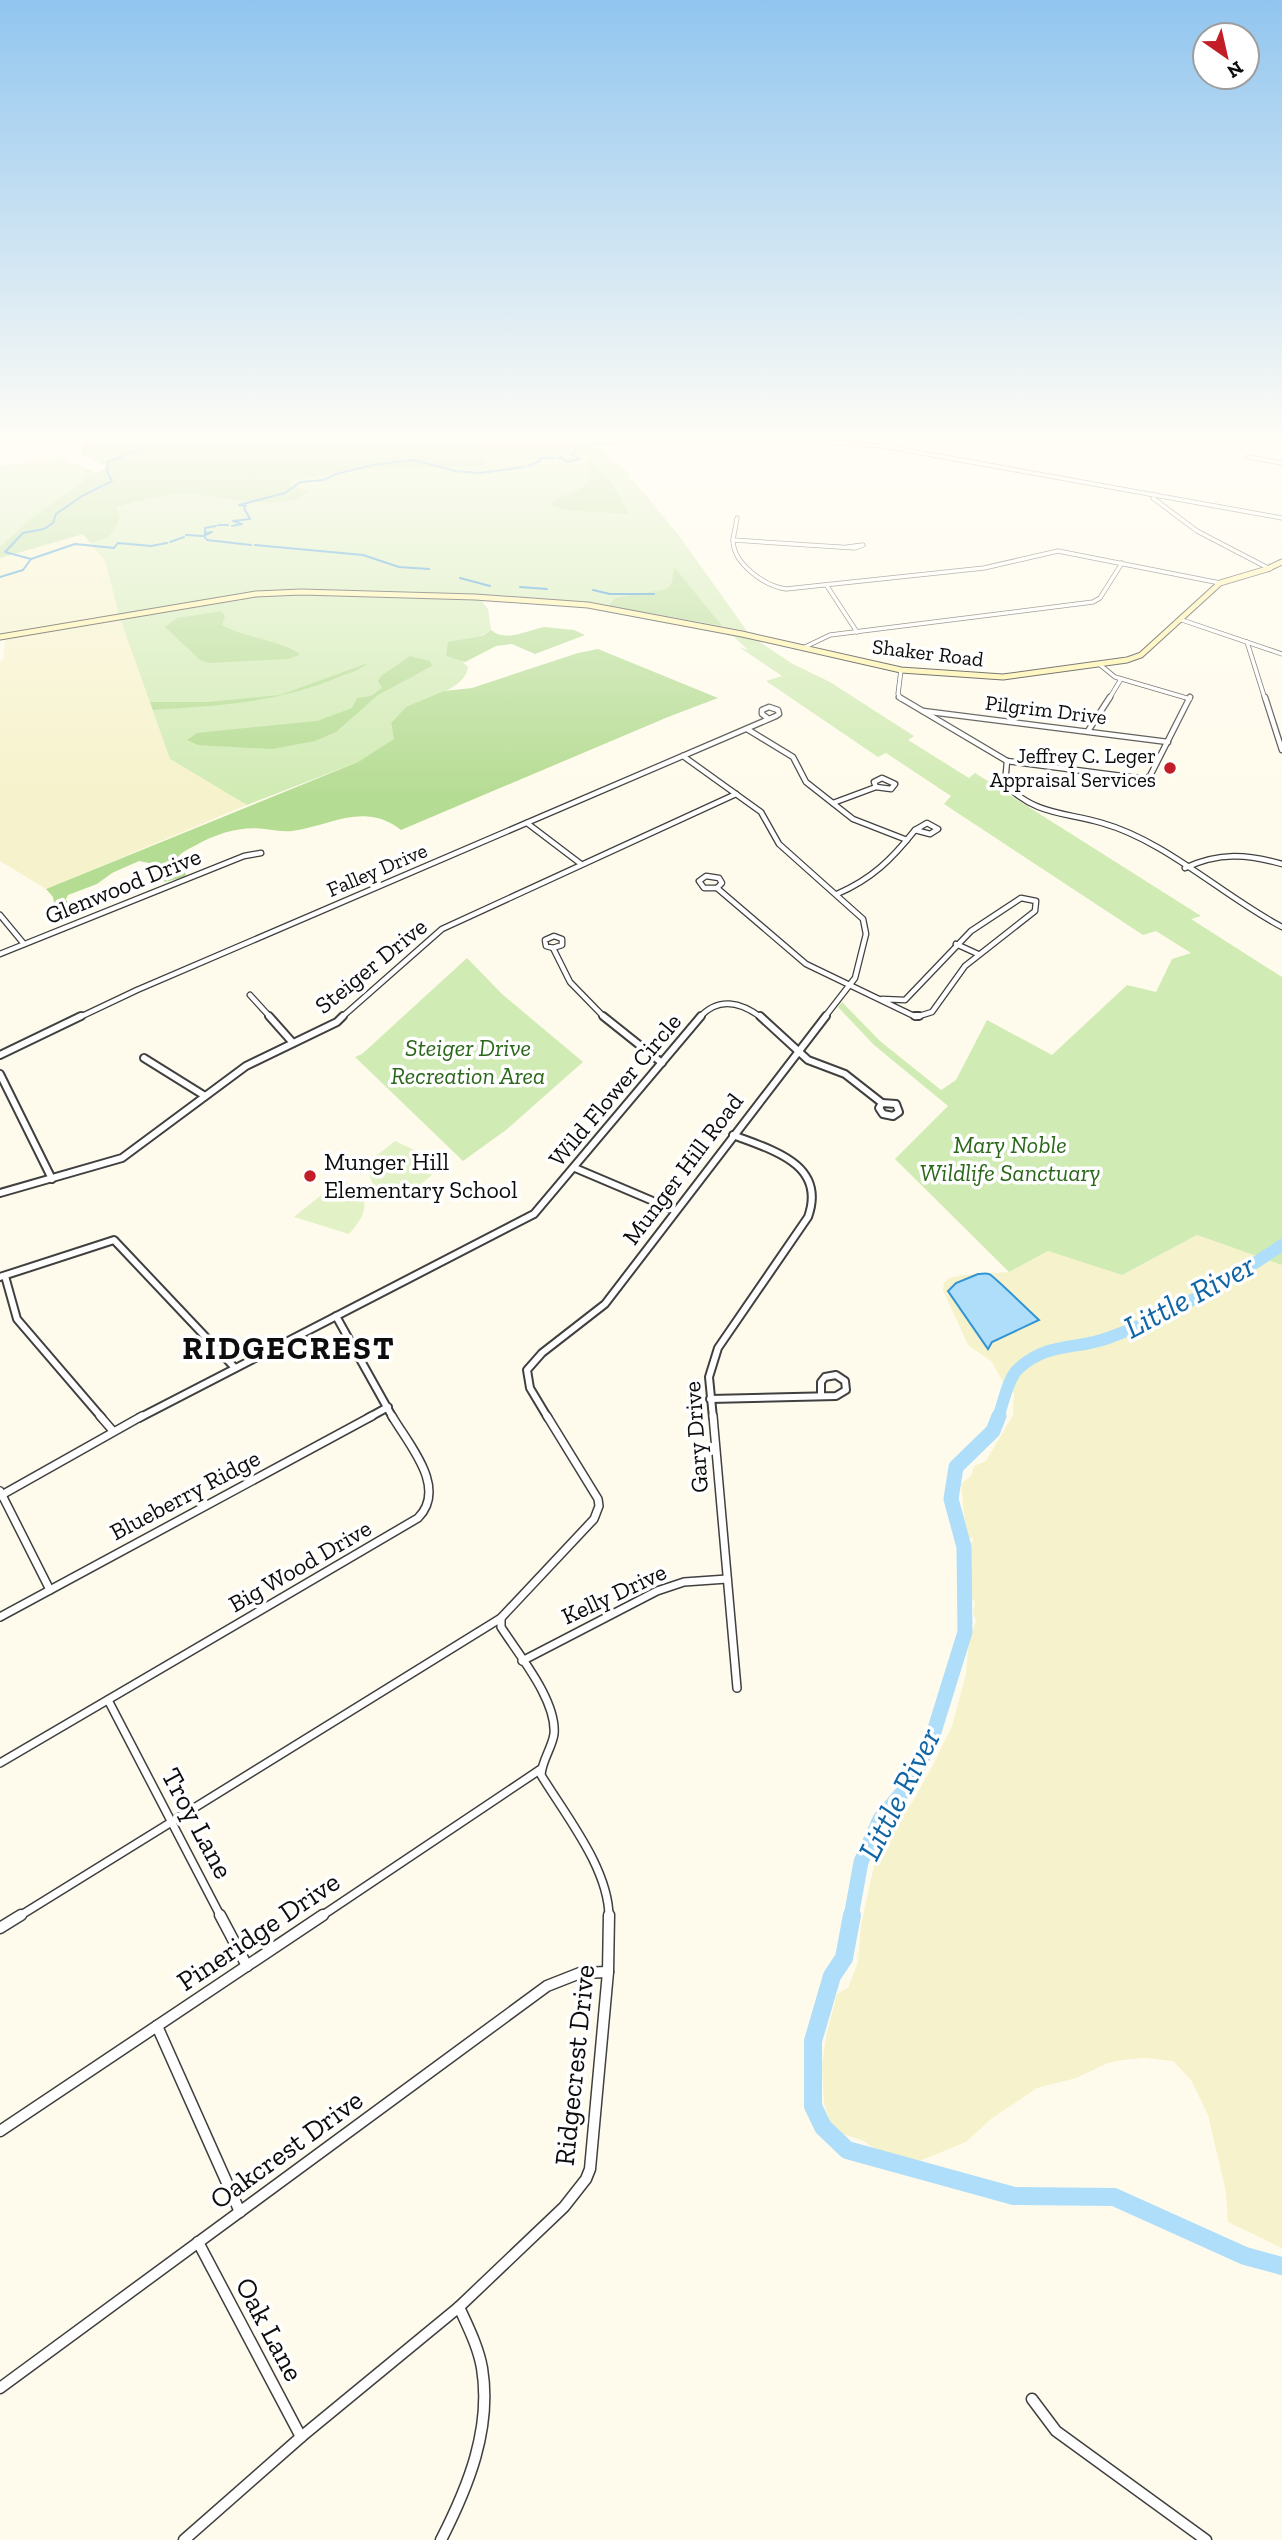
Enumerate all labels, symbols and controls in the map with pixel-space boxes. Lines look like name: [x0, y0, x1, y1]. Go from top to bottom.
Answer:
north arrow: [1191, 21, 1261, 91]
text: N: [1223, 56, 1248, 83]
street label: Shaker Road: [871, 633, 986, 672]
street label: Pilgrim Drive: [984, 690, 1108, 729]
place label: Jeffrey C. Leger Appraisal Services: [990, 743, 1156, 792]
marker: Jeffrey C. Leger Appraisal Services: [1162, 760, 1178, 776]
street label: Falley Drive: [323, 837, 431, 902]
street label: Glenwood Drive: [41, 841, 205, 930]
street label: Steiger Drive: [309, 912, 433, 1020]
street label: Wild Flower Circle: [542, 1007, 687, 1172]
park label: Steiger Drive Recreation Area: [391, 1033, 545, 1090]
street label: Munger Hill Road: [616, 1087, 749, 1250]
park label: Mary Noble Wildlife Sanctuary: [920, 1130, 1100, 1187]
place label: Munger Hill Elementary School: [324, 1147, 518, 1204]
marker: Munger Hill Elementary School: [302, 1168, 318, 1184]
water label: Little River: [1117, 1245, 1262, 1346]
district label: RIDGECREST: [182, 1329, 396, 1367]
street label: Gary Drive: [677, 1380, 714, 1494]
street label: Blueberry Ridge: [105, 1443, 265, 1546]
street label: Big Wood Drive: [223, 1513, 376, 1618]
street label: Kelly Drive: [557, 1557, 671, 1630]
water label: Little River: [850, 1721, 949, 1866]
street label: Troy Lane: [155, 1762, 240, 1884]
street label: Pineridge Drive: [171, 1865, 346, 1998]
street label: Ridgecrest Drive: [548, 1963, 601, 2167]
street label: Oakcrest Drive: [204, 2083, 369, 2216]
street label: Oak Lane: [229, 2272, 311, 2387]

